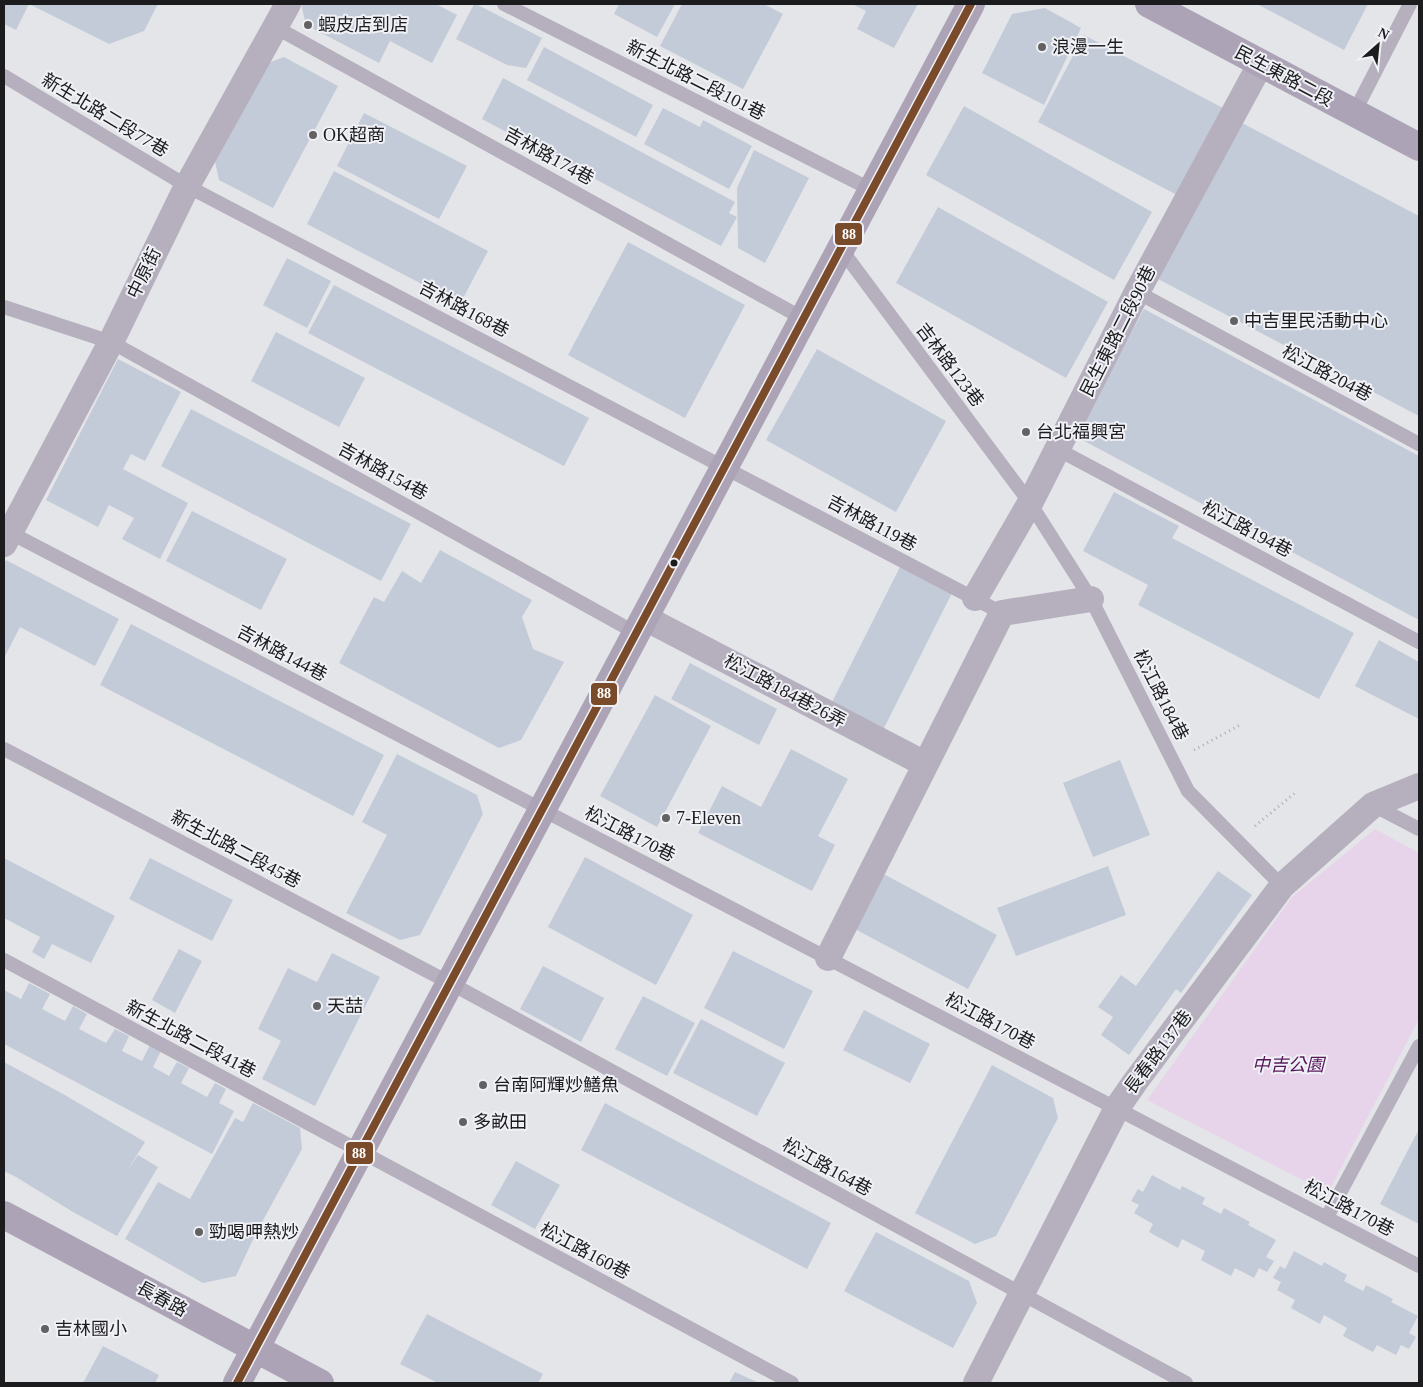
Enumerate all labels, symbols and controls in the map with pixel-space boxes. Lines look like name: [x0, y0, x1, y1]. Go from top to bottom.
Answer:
place label: 蝦皮店到店: [318, 15, 408, 35]
marker: 蝦皮店到店: [302, 19, 314, 31]
north arrow: [1353, 20, 1403, 70]
text: N: [1376, 25, 1392, 43]
street label: 新生北路二段101巷: [623, 36, 769, 124]
place label: 浪漫一生: [1052, 37, 1124, 57]
marker: 浪漫一生: [1036, 41, 1048, 53]
street label: 民生東路二段: [1232, 42, 1336, 110]
street label: 新生北路二段77巷: [38, 69, 172, 161]
street label: 吉林路174巷: [501, 123, 597, 189]
place label: OK超商: [323, 125, 385, 145]
marker: OK超商: [307, 129, 319, 141]
line badge: 88: [834, 222, 863, 246]
text: 88: [842, 227, 856, 242]
street label: 中原街: [123, 244, 165, 302]
street label: 民生東路二段90巷: [1076, 262, 1160, 400]
street label: 吉林路168巷: [416, 277, 512, 341]
place label: 中吉里民活動中心: [1244, 311, 1388, 331]
marker: 中吉里民活動中心: [1228, 315, 1240, 327]
street label: 吉林路123巷: [912, 319, 988, 411]
street label: 松江路204巷: [1279, 341, 1375, 405]
place label: 台北福興宮: [1036, 422, 1126, 442]
marker: 台北福興宮: [1020, 426, 1032, 438]
street label: 吉林路154巷: [335, 438, 431, 504]
street label: 吉林路119巷: [824, 491, 920, 555]
street label: 松江路194巷: [1199, 497, 1295, 561]
unlabelled marker: [669, 558, 679, 568]
street label: 吉林路144巷: [234, 621, 330, 685]
street label: 松江路184巷: [1130, 646, 1192, 744]
street label: 松江路184巷26弄: [721, 650, 849, 732]
line badge: 88: [590, 682, 618, 706]
text: 88: [597, 686, 611, 701]
street label: 松江路170巷: [581, 803, 679, 865]
street label: 新生北路二段45巷: [168, 806, 304, 892]
place label: 7-Eleven: [676, 808, 741, 828]
marker: 7-Eleven: [660, 812, 672, 824]
street label: 松江路170巷: [942, 989, 1038, 1053]
street label: 新生北路二段41巷: [123, 996, 259, 1082]
place label: 天喆: [327, 996, 363, 1016]
marker: 天喆: [311, 1000, 323, 1012]
street label: 長春路137巷: [1120, 1006, 1196, 1098]
park label: 中吉公園: [1252, 1055, 1327, 1075]
place label: 台南阿輝炒鱔魚: [493, 1075, 619, 1095]
marker: 台南阿輝炒鱔魚: [477, 1079, 489, 1091]
place label: 多畝田: [473, 1112, 527, 1132]
marker: 多畝田: [457, 1116, 469, 1128]
street label: 松江路164巷: [779, 1134, 875, 1200]
line badge: 88: [345, 1141, 374, 1165]
text: 88: [352, 1146, 366, 1161]
street label: 松江路170巷: [1301, 1176, 1397, 1240]
street label: 松江路160巷: [537, 1219, 633, 1283]
place label: 勁喝呷熱炒: [209, 1222, 299, 1242]
marker: 勁喝呷熱炒: [193, 1226, 205, 1238]
street label: 長春路: [133, 1277, 191, 1321]
place label: 吉林國小: [55, 1319, 127, 1339]
marker: 吉林國小: [39, 1323, 51, 1335]

